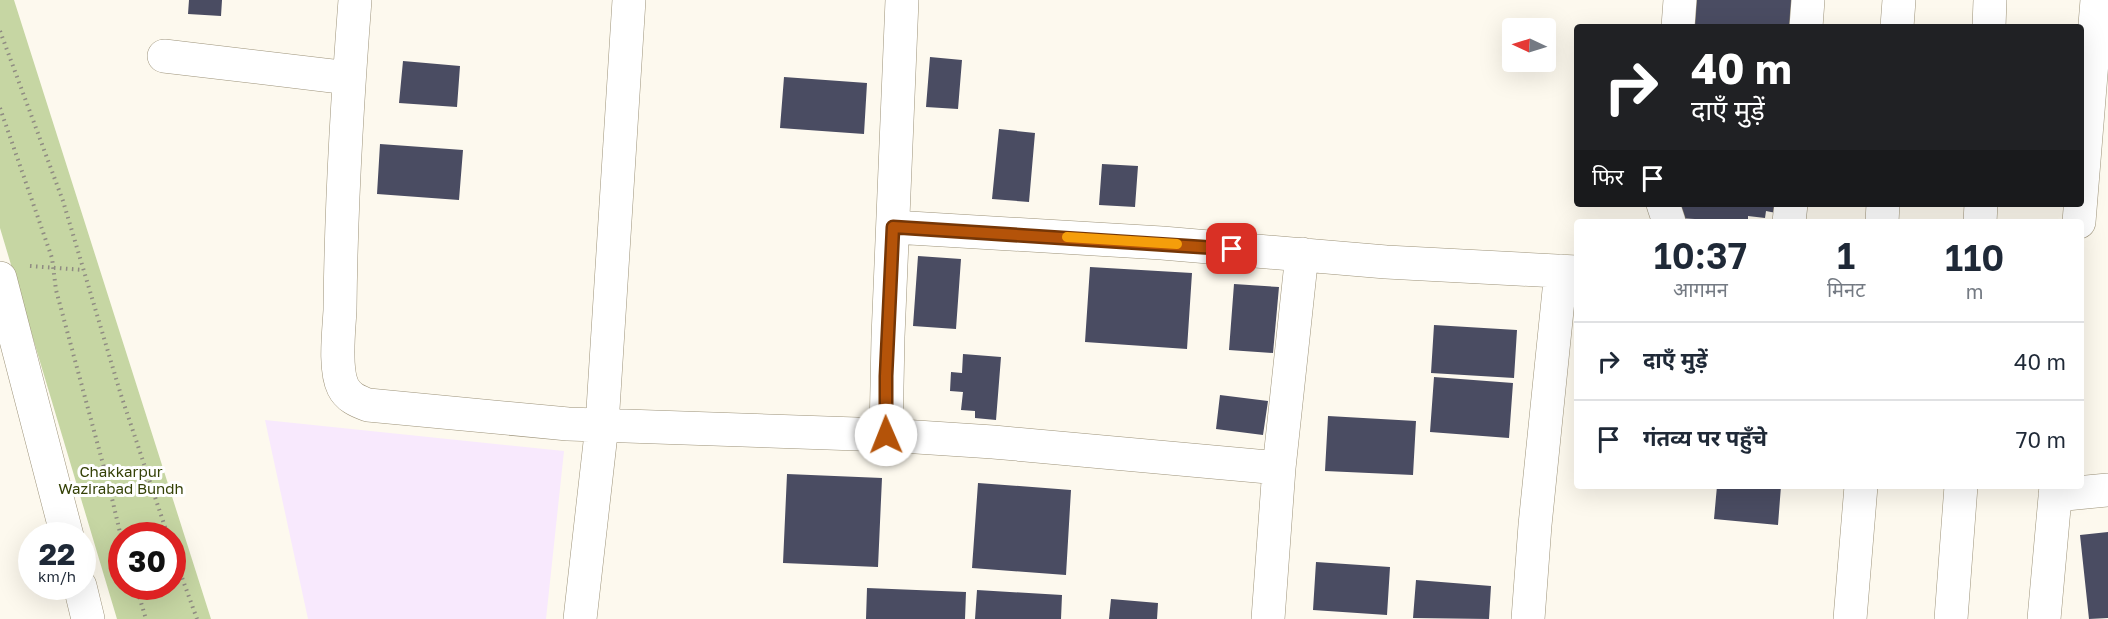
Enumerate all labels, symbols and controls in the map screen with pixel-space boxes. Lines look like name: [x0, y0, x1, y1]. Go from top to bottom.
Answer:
north arrow: [1502, 18, 1556, 72]
map controls: [1502, 18, 1556, 72]
text: 40 m: [1691, 43, 1792, 93]
icon: right: [1592, 48, 1670, 126]
text: दाएँ मुड़ें: [1691, 94, 1765, 126]
icon: arrive: [1636, 162, 1669, 195]
text: फिर: [1592, 163, 1624, 190]
pin: [1206, 223, 1257, 274]
icon: arrive: [1215, 232, 1248, 265]
text: 10:37: [1654, 234, 1747, 277]
text: 1: [1837, 234, 1855, 277]
text: 110: [1945, 236, 2004, 279]
text: आगमन: [1673, 277, 1728, 301]
text: मिनट: [1827, 277, 1865, 301]
text: m: [1966, 279, 1983, 303]
icon: right: [1592, 345, 1625, 378]
text: दाएँ मुड़ें: [1643, 346, 1708, 373]
text: 40 m: [2014, 348, 2066, 375]
position arrow: [854, 403, 918, 467]
icon: arrive: [1592, 423, 1625, 456]
text: गंतव्य पर पहुँचे: [1643, 424, 1767, 451]
text: 70 m: [2016, 426, 2066, 453]
park label: Chakkarpur Wazirabad Bundh: [58, 462, 184, 497]
speed limit sign: 30: [108, 522, 186, 600]
text: 22: [39, 536, 75, 572]
text: km/h: [38, 567, 76, 585]

